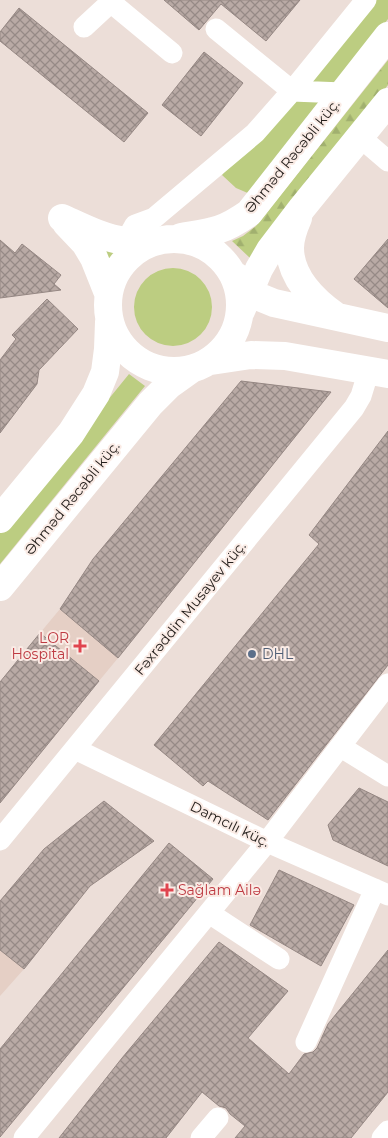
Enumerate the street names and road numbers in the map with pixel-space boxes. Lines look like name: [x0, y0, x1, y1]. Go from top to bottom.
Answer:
street label: Əhməd Rəcəbli küç.: [240, 95, 344, 217]
street label: Əhməd Rəcəbli küç.: [20, 437, 124, 559]
street label: Fəxrəddin Musayev küç.: [130, 537, 250, 679]
street label: Damcılı küç.: [187, 797, 273, 851]

